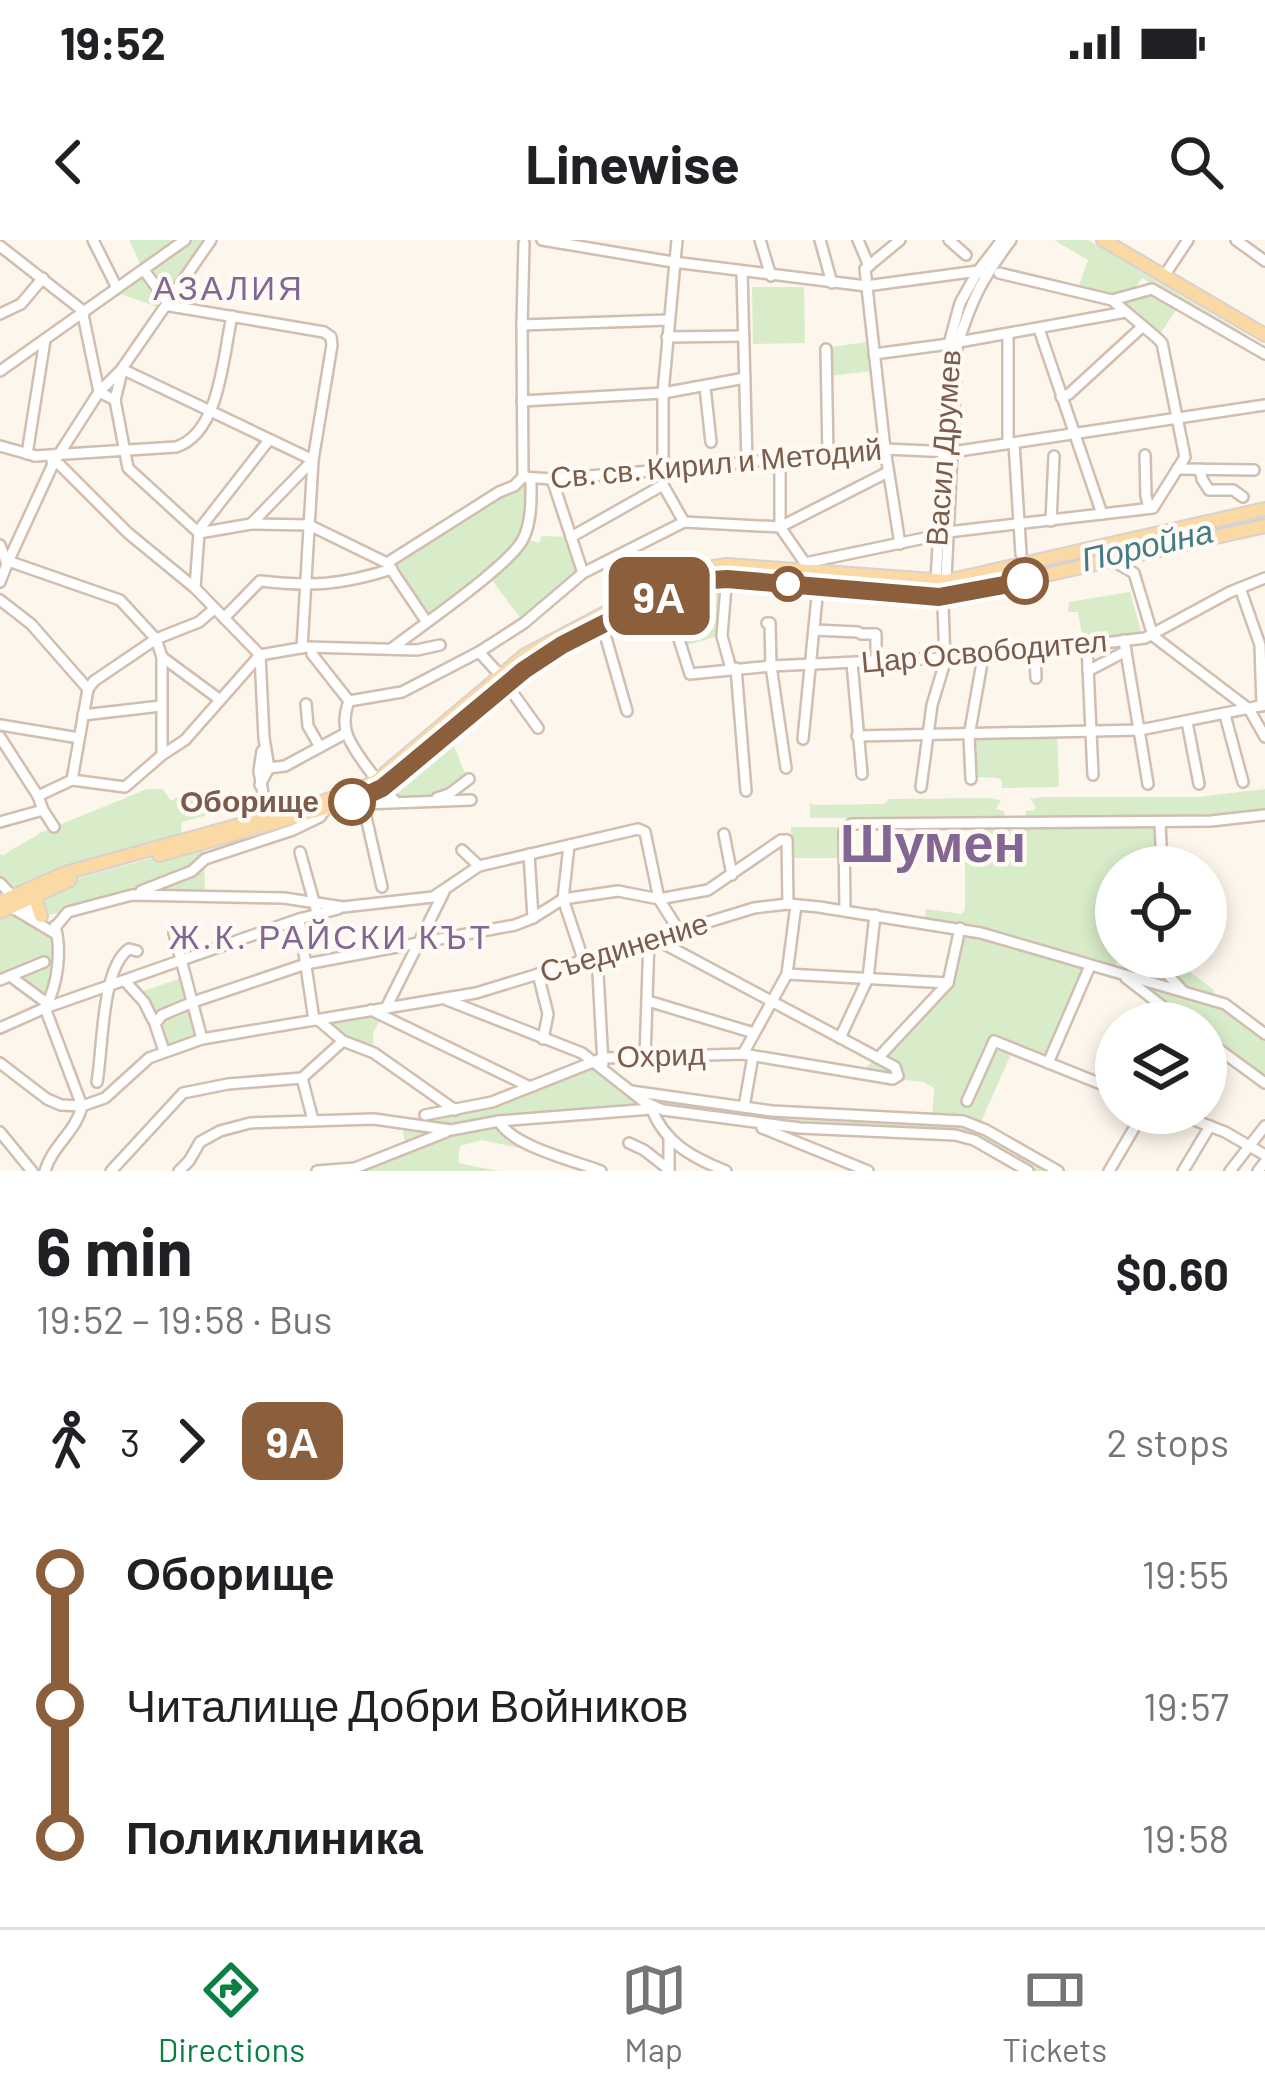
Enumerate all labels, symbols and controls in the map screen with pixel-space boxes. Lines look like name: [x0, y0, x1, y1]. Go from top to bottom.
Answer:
text: 19:52: [60, 15, 166, 69]
icon: back: [36, 129, 102, 195]
icon: search: [1163, 129, 1229, 195]
text: Linewise: [525, 130, 740, 195]
district label: АЗАЛИЯ: [153, 267, 305, 307]
street label: Васил Друмев: [917, 349, 967, 547]
street label: Св. св. Кирил и Методий: [549, 430, 883, 494]
water label: Поройна: [1077, 509, 1216, 579]
line badge: 9А: [605, 557, 713, 635]
unlabelled marker: [1003, 559, 1047, 603]
unlabelled marker: [772, 568, 804, 600]
text: 9А: [633, 571, 685, 621]
street label: Цар Освободител: [859, 621, 1108, 679]
marker: Оборище: [330, 780, 374, 824]
place label: Оборище: [180, 782, 319, 818]
district label: Шумен: [840, 808, 1026, 873]
map controls: [1095, 846, 1227, 1134]
button: locate: [1095, 846, 1227, 978]
street label: Съединение: [535, 903, 712, 989]
district label: Ж.К. РАЙСКИ КЪТ: [169, 916, 493, 956]
button: layers: [1095, 1002, 1227, 1134]
street label: Охрид: [616, 1034, 706, 1074]
text: 6 min: [36, 1210, 193, 1289]
text: $0.60: [1116, 1246, 1229, 1300]
text: 19:52 – 19:58 · Bus: [36, 1295, 332, 1342]
icon: walk: [36, 1408, 102, 1474]
icon: forward: [158, 1408, 224, 1474]
text: 9А: [266, 1416, 319, 1466]
text: 3: [120, 1418, 140, 1465]
text: 2 stops: [1106, 1418, 1229, 1465]
text: Оборище: [126, 1545, 334, 1599]
text: 19:55: [1142, 1550, 1229, 1597]
text: Читалище Добри Войников: [126, 1677, 688, 1731]
text: 19:57: [1143, 1682, 1229, 1729]
text: Поликлиника: [126, 1809, 423, 1863]
text: 19:58: [1141, 1814, 1229, 1861]
tab: Directions: [158, 1957, 305, 2069]
tab: Map: [621, 1957, 687, 2069]
tab: Tickets: [1002, 1957, 1107, 2069]

